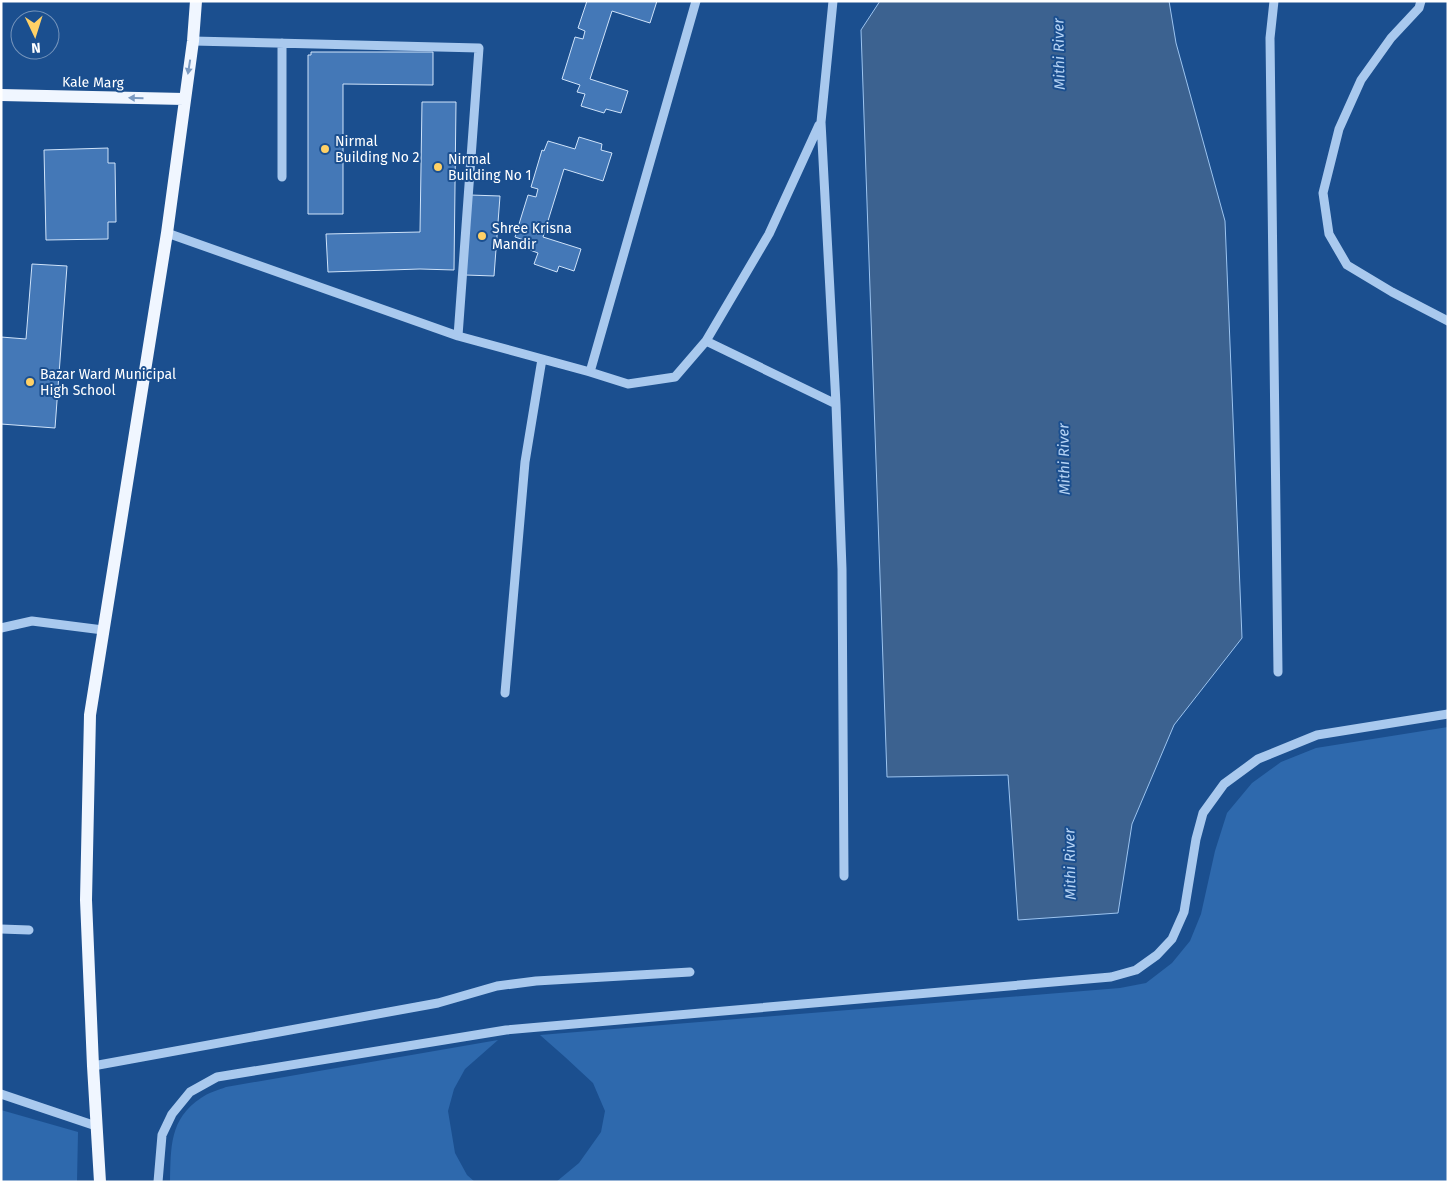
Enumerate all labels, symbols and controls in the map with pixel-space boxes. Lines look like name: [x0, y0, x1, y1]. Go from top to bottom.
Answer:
north arrow: [10, 10, 60, 60]
water label: Mithi River: [1049, 17, 1069, 90]
text: N: [31, 39, 41, 56]
one-way arrow: [185, 59, 193, 75]
street label: Kale Marg: [62, 73, 125, 92]
one-way arrow: [127, 94, 143, 102]
place label: Nirmal Building No 2: [335, 133, 420, 166]
marker: Nirmal Building No 2: [319, 143, 331, 155]
place label: Nirmal Building No 1: [448, 151, 532, 184]
marker: Nirmal Building No 1: [432, 161, 444, 173]
place label: Shree Krisna Mandir: [492, 220, 572, 253]
marker: Shree Krisna Mandir: [476, 230, 488, 242]
place label: Bazar Ward Municipal High School: [40, 366, 176, 399]
marker: Bazar Ward Municipal High School: [24, 376, 36, 388]
water label: Mithi River: [1054, 422, 1074, 495]
water label: Mithi River: [1060, 827, 1080, 900]

